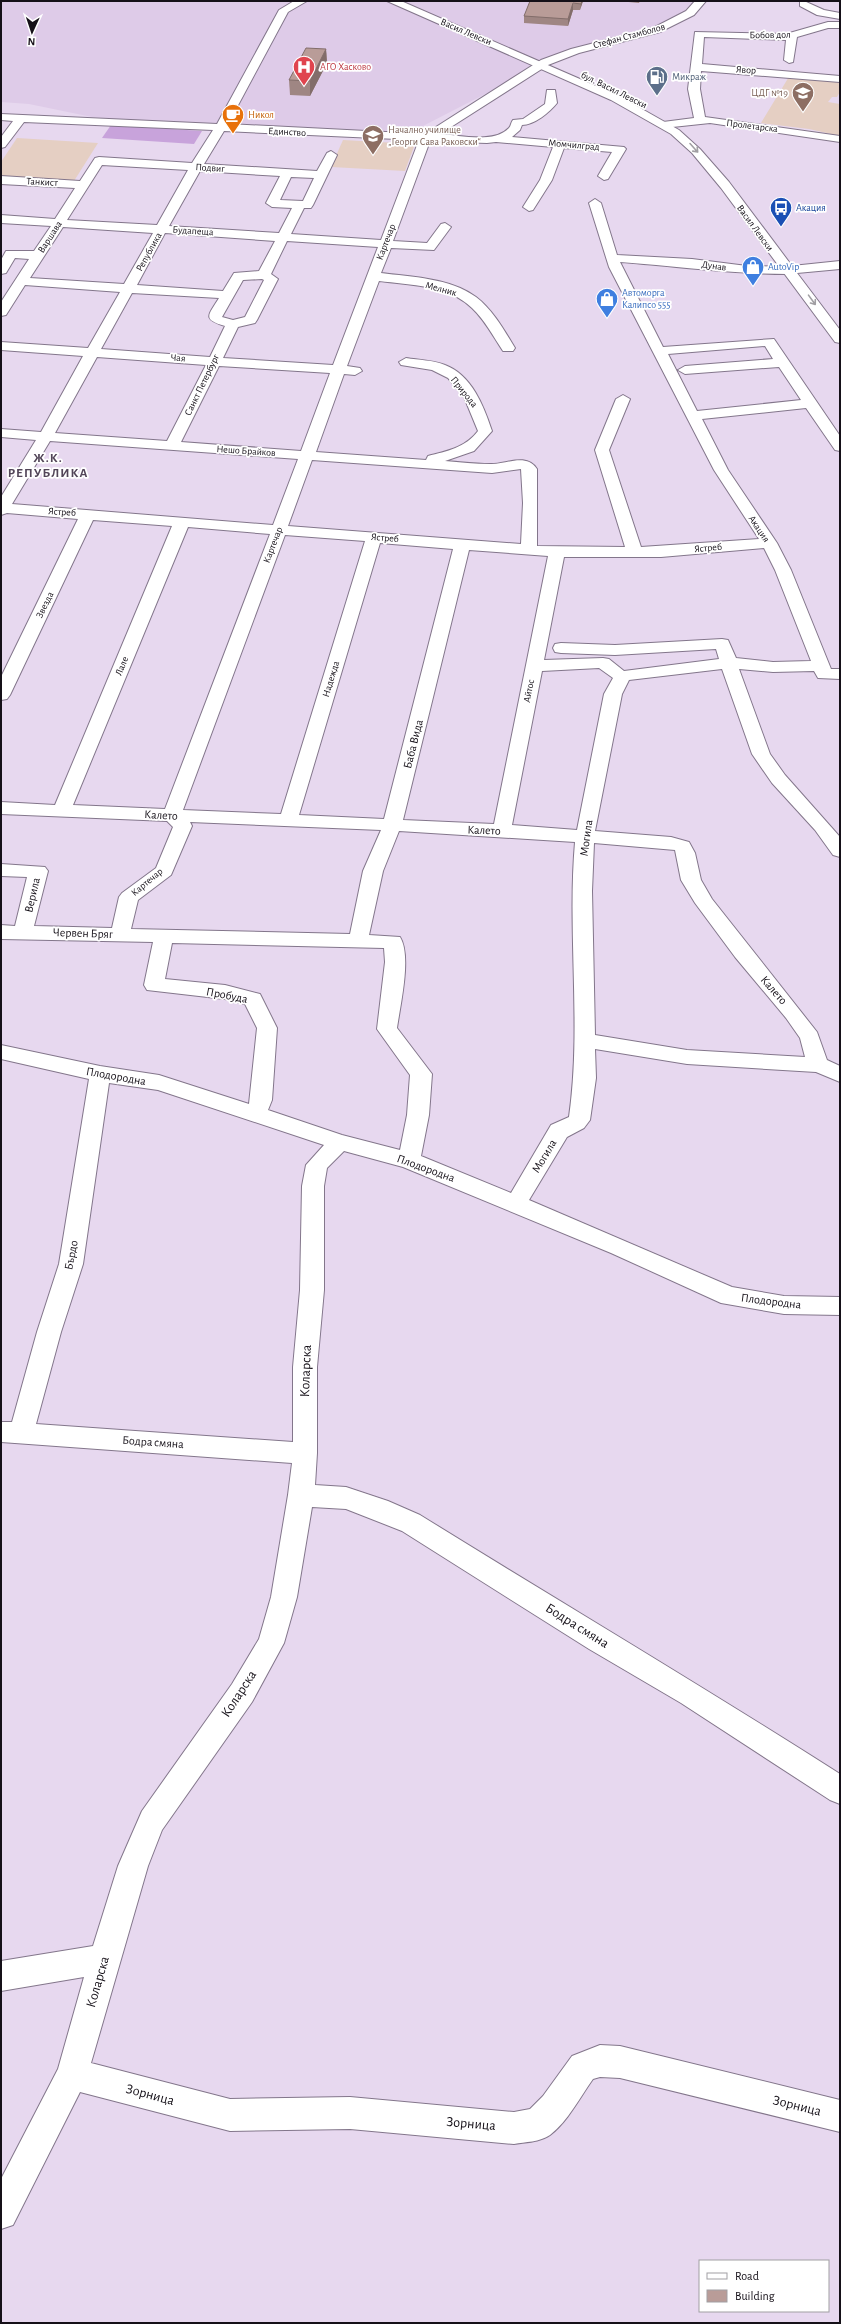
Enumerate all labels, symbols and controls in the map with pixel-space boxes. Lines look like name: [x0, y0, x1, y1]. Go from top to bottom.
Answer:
north arrow: [12, 12, 52, 52]
street label: Васил Левски: [439, 17, 493, 47]
street label: Стефан Стамболов: [592, 21, 667, 50]
street label: Бобов дол: [749, 30, 791, 40]
text: N: [27, 36, 36, 47]
hospital icon: АГО Хасково: [291, 54, 317, 87]
place label: АГО Хасково: [320, 62, 371, 72]
fuel station icon: Микраж: [644, 64, 670, 97]
street label: Явор: [736, 64, 756, 76]
street label: бул. Васил Левски: [579, 70, 649, 110]
place label: Микраж: [672, 72, 707, 82]
school or university icon: ЦДГ №19: [790, 80, 816, 113]
place label: ЦДГ №19: [751, 88, 788, 98]
cafe icon: Никол: [220, 102, 246, 135]
place label: Никол: [248, 110, 274, 120]
street label: Пролетарска: [726, 118, 779, 134]
school or university icon: Начално училище „Георги Сава Раковски“: [360, 123, 386, 156]
place label: Начално училище „Георги Сава Раковски“: [388, 125, 481, 147]
street label: Единство: [268, 126, 306, 138]
street label: Момчилград: [548, 138, 600, 152]
one-way arrow: [689, 143, 698, 153]
street label: Подвиг: [195, 162, 226, 174]
street label: Танкист: [26, 176, 58, 188]
bus stop icon: Акация: [768, 195, 794, 228]
street label: Васил Левски: [735, 203, 775, 253]
place label: Акация: [796, 203, 826, 213]
street label: Варшава: [36, 219, 64, 255]
street label: Картечар: [375, 223, 397, 261]
street label: Будапеща: [172, 225, 214, 237]
street label: Република: [134, 231, 164, 273]
shop icon: AutoVip: [740, 254, 766, 287]
street label: Дунав: [701, 259, 727, 273]
place label: AutoVip: [768, 262, 799, 272]
street label: Мелник: [424, 280, 458, 298]
shop icon: Автоморга Калипсо 555: [594, 286, 620, 319]
place label: Автоморга Калипсо 555: [622, 288, 670, 310]
one-way arrow: [808, 295, 816, 306]
street label: Чая: [170, 352, 186, 364]
street label: Санкт Петербург: [183, 352, 221, 417]
street label: Природа: [449, 375, 480, 410]
street label: Нешо Брайков: [216, 444, 276, 458]
district label: Ж.К. РЕПУБЛИКА: [8, 452, 88, 480]
street label: Ястреб: [48, 506, 76, 518]
street label: Акация: [747, 514, 771, 544]
street label: Картечар: [262, 526, 284, 564]
street label: Ястреб: [371, 532, 399, 544]
street label: Ястреб: [694, 542, 722, 554]
street label: Звезда: [34, 590, 56, 620]
street label: Лале: [114, 655, 130, 677]
street label: Надежда: [321, 659, 341, 698]
street label: Айтос: [522, 679, 536, 703]
street label: Баба Вида: [401, 718, 425, 770]
street label: Калето: [144, 808, 178, 822]
street label: Могила: [577, 818, 595, 857]
street label: Калето: [467, 823, 501, 837]
street label: Картечар: [129, 866, 165, 898]
street label: Верила: [22, 876, 42, 914]
street label: Червен Бряг: [53, 926, 114, 940]
street label: Калето: [758, 973, 790, 1007]
street label: Пробуда: [205, 985, 249, 1006]
street label: Плодородна: [85, 1065, 147, 1087]
street label: Могила: [529, 1137, 559, 1175]
street label: Плодородна: [395, 1152, 457, 1184]
street label: Бърдо: [62, 1239, 80, 1271]
street label: Плодородна: [740, 1291, 802, 1311]
street label: Коларска: [298, 1344, 314, 1398]
street label: Бодра смяна: [122, 1434, 185, 1450]
street label: Бодра смяна: [543, 1601, 612, 1651]
street label: Коларска: [219, 1668, 260, 1720]
street label: Коларска: [84, 1954, 112, 2009]
street label: Зорница: [124, 2082, 176, 2108]
street label: Зорница: [771, 2093, 823, 2119]
street label: Зорница: [446, 2115, 497, 2133]
legend: [699, 2260, 829, 2312]
text: Road: [735, 2270, 759, 2282]
text: Building: [735, 2290, 775, 2302]

